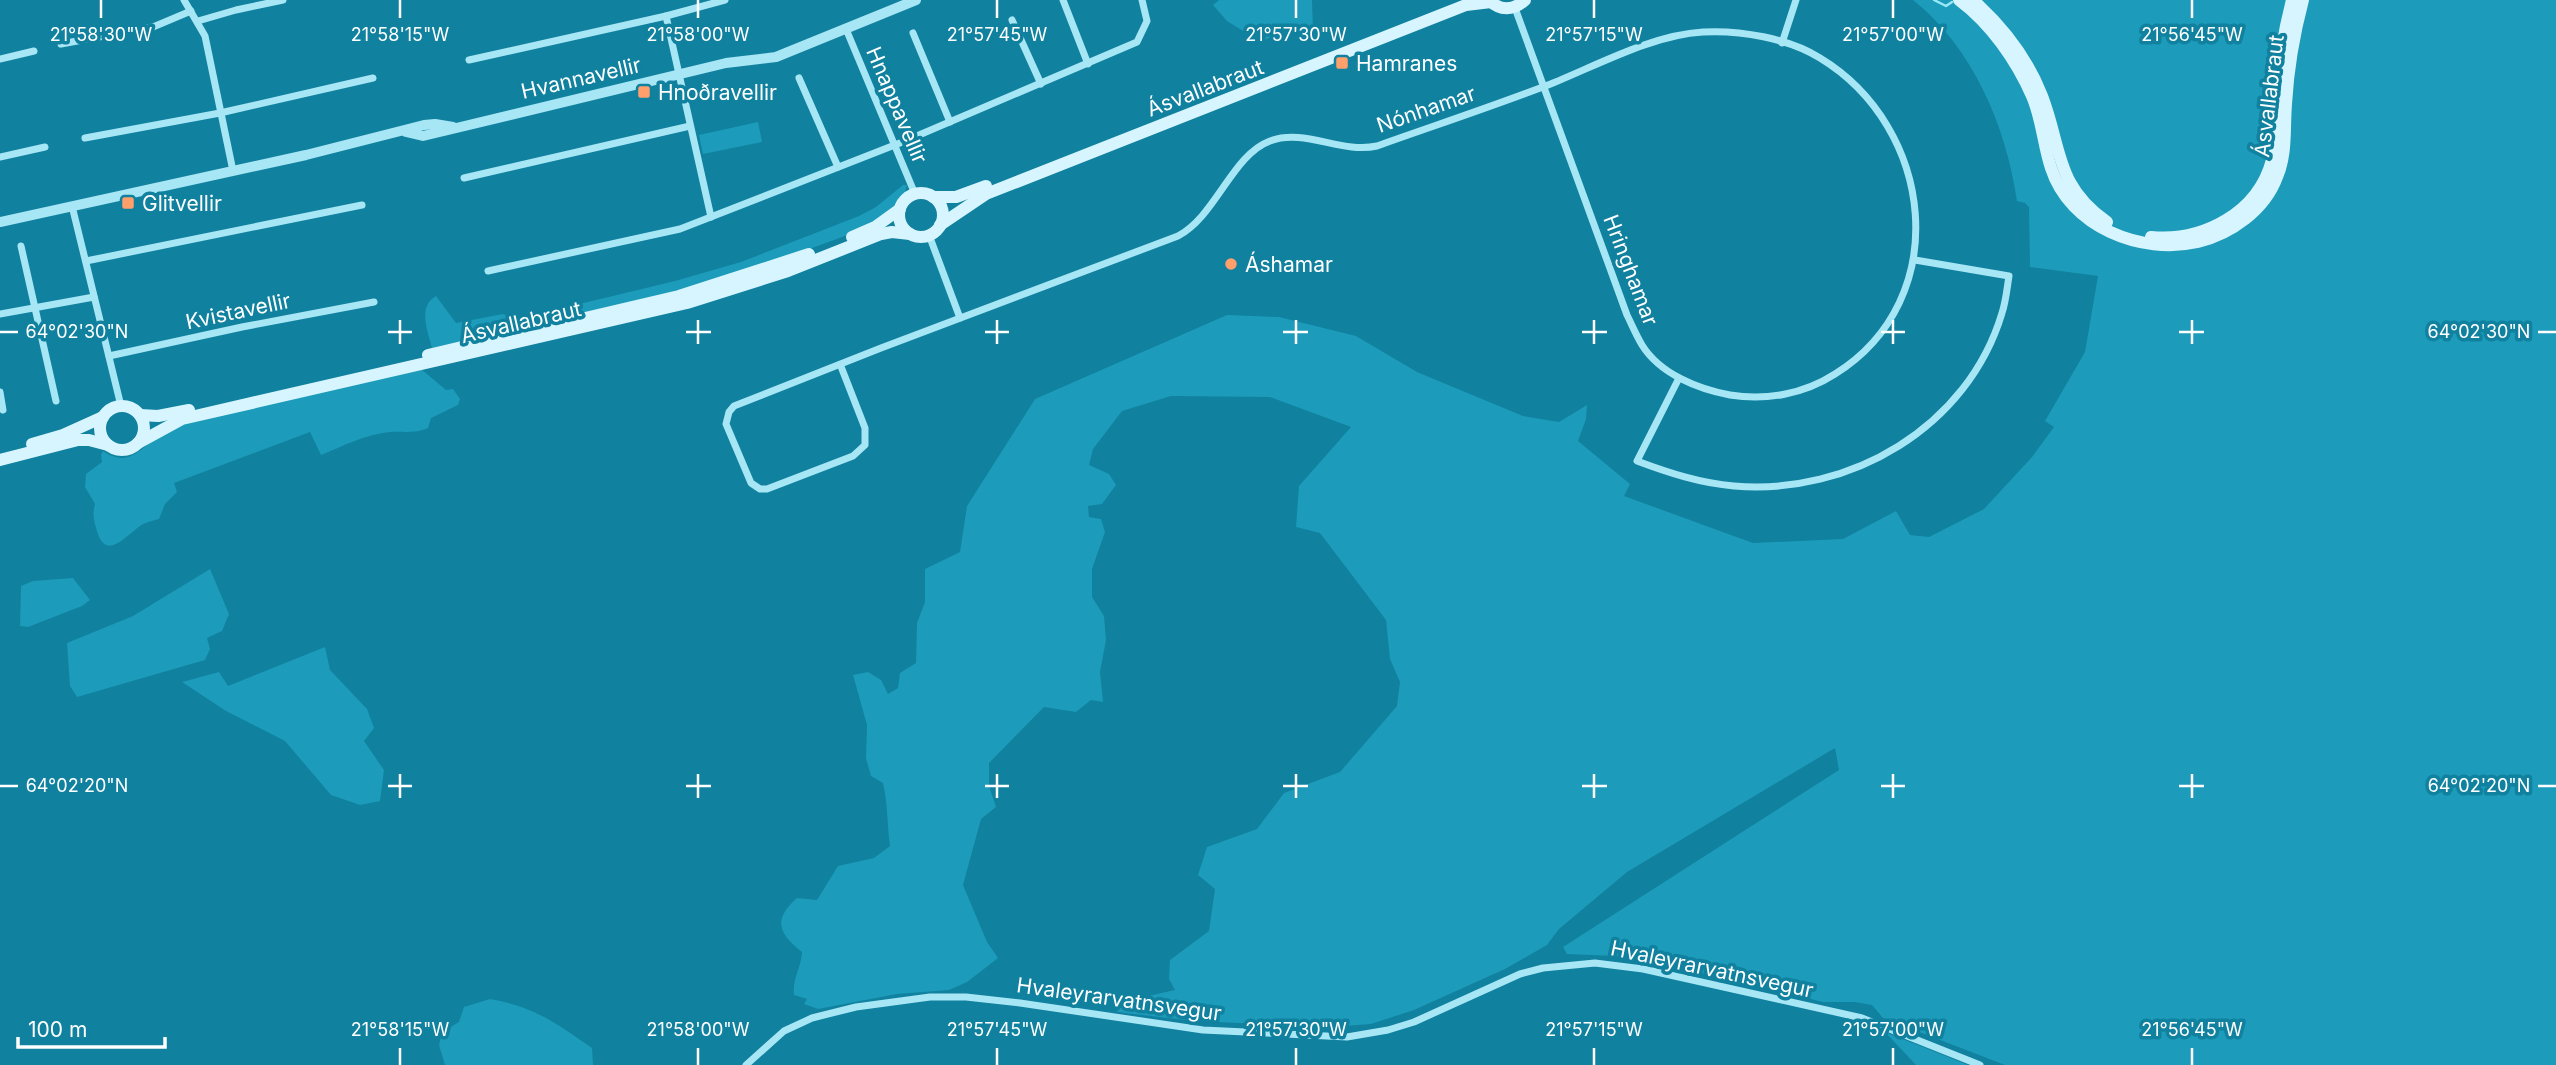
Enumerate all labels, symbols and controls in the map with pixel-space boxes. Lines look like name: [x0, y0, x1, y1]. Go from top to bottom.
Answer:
text: 21°58'30"W: [50, 24, 153, 45]
text: 21°58'15"W: [351, 24, 449, 45]
text: 21°58'00"W: [647, 24, 750, 45]
text: 21°57'45"W: [947, 24, 1048, 45]
text: 21°57'30"W: [1245, 24, 1347, 45]
text: 21°57'15"W: [1545, 24, 1643, 45]
text: 21°57'00"W: [1842, 24, 1944, 45]
text: 21°56'45"W: [2141, 24, 2243, 45]
street label: Ásvallabraut: [2248, 33, 2289, 159]
street label: Hnappavellir: [861, 43, 933, 167]
place label: Hamranes: [1356, 51, 1457, 76]
street label: Hvannavellir: [519, 52, 643, 104]
street label: Ásvallabraut: [1143, 53, 1267, 122]
marker: Hamranes: [1334, 55, 1350, 71]
place label: Hnoðravellir: [658, 80, 777, 105]
street label: Nónhamar: [1373, 80, 1479, 138]
marker: Hnoðravellir: [636, 84, 652, 100]
place label: Glitvellir: [142, 191, 222, 216]
marker: Glitvellir: [120, 195, 136, 211]
street label: Hringhamar: [1598, 211, 1664, 329]
place label: Áshamar: [1245, 251, 1333, 277]
marker: Áshamar: [1223, 256, 1239, 272]
street label: Kvistavellir: [183, 288, 293, 334]
street label: Ásvallabraut: [458, 295, 584, 348]
text: 64°02'30"N: [26, 321, 128, 342]
text: 64°02'30"N: [2428, 321, 2530, 342]
text: 64°02'20"N: [26, 775, 128, 796]
text: 64°02'20"N: [2428, 775, 2530, 796]
street label: Hvaleyrarvatnsvegur: [1608, 935, 1816, 1003]
street label: Hvaleyrarvatnsvegur: [1015, 972, 1223, 1026]
scale bar: [18, 1006, 164, 1050]
text: 100 m: [28, 1017, 87, 1042]
text: 21°58'15"W: [351, 1019, 449, 1040]
text: 21°58'00"W: [647, 1019, 750, 1040]
text: 21°57'45"W: [947, 1019, 1048, 1040]
text: 21°57'30"W: [1245, 1019, 1347, 1040]
text: 21°57'15"W: [1545, 1019, 1643, 1040]
text: 21°57'00"W: [1842, 1019, 1944, 1040]
text: 21°56'45"W: [2141, 1019, 2243, 1040]

